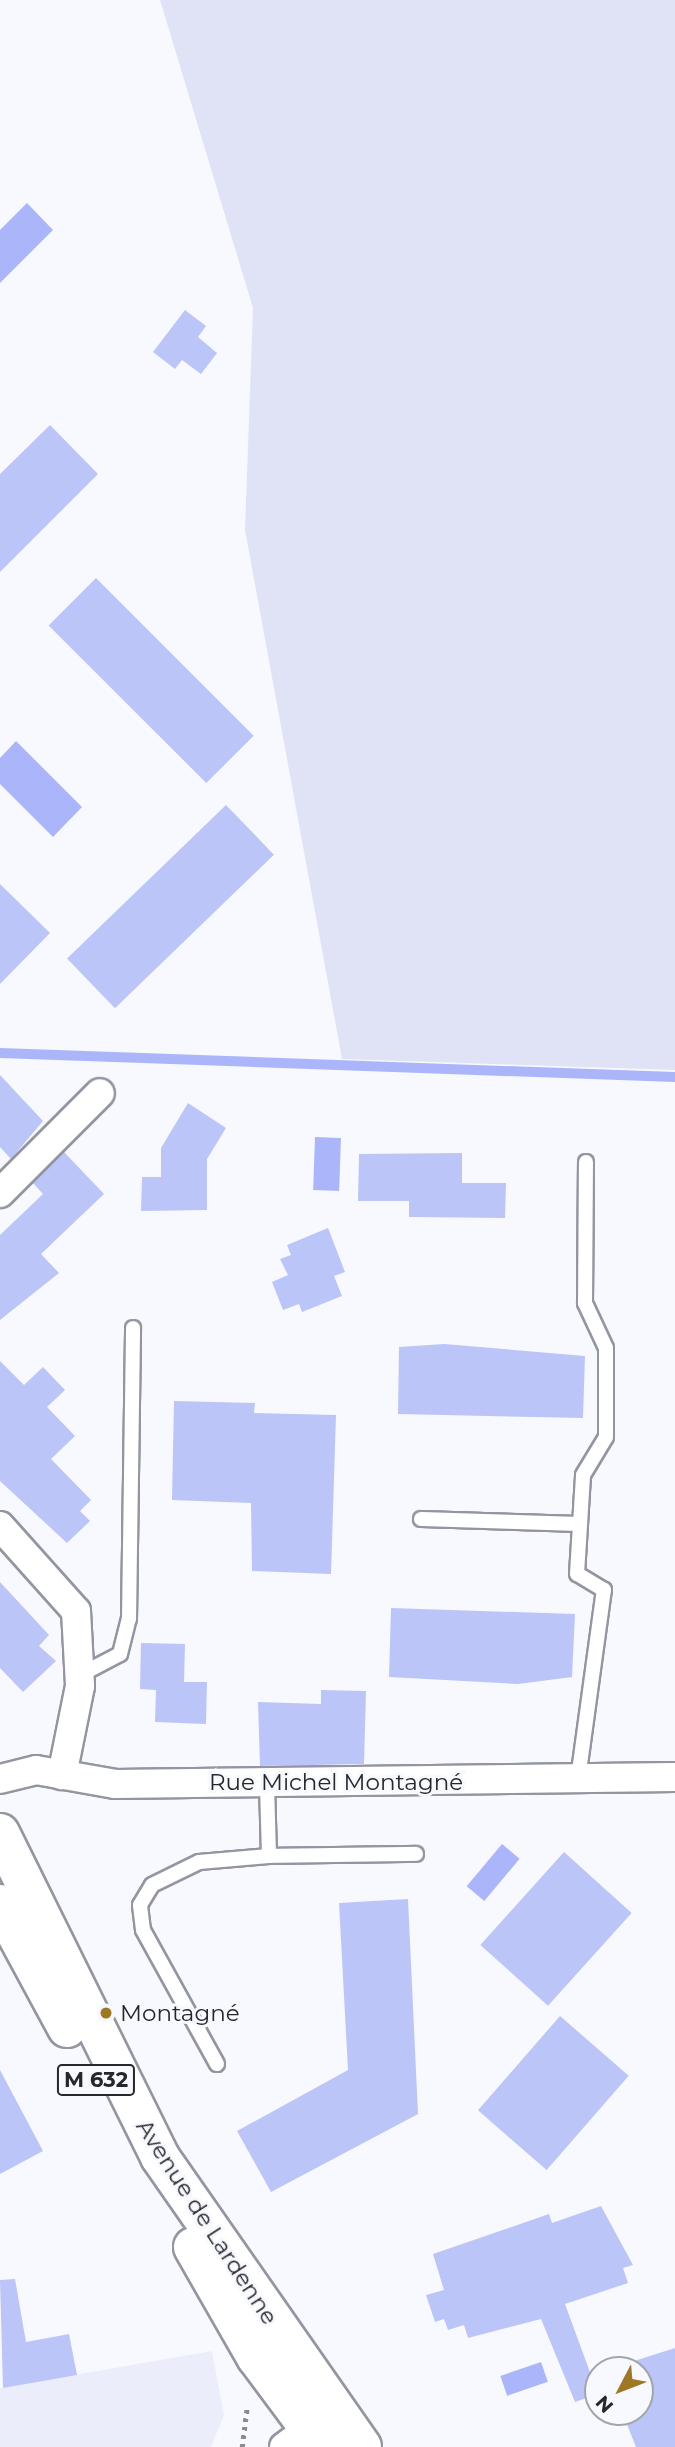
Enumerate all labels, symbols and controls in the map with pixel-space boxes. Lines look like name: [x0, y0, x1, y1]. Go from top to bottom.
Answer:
street label: Rue Michel Montagné: [209, 1768, 463, 1796]
place label: Montagné: [120, 1999, 240, 2027]
marker: Montagné: [98, 2005, 114, 2021]
road number: M 632: [56, 2062, 136, 2098]
street label: Avenue de Lardenne: [130, 2114, 284, 2330]
north arrow: [584, 2356, 654, 2426]
text: N: [591, 2391, 618, 2417]

